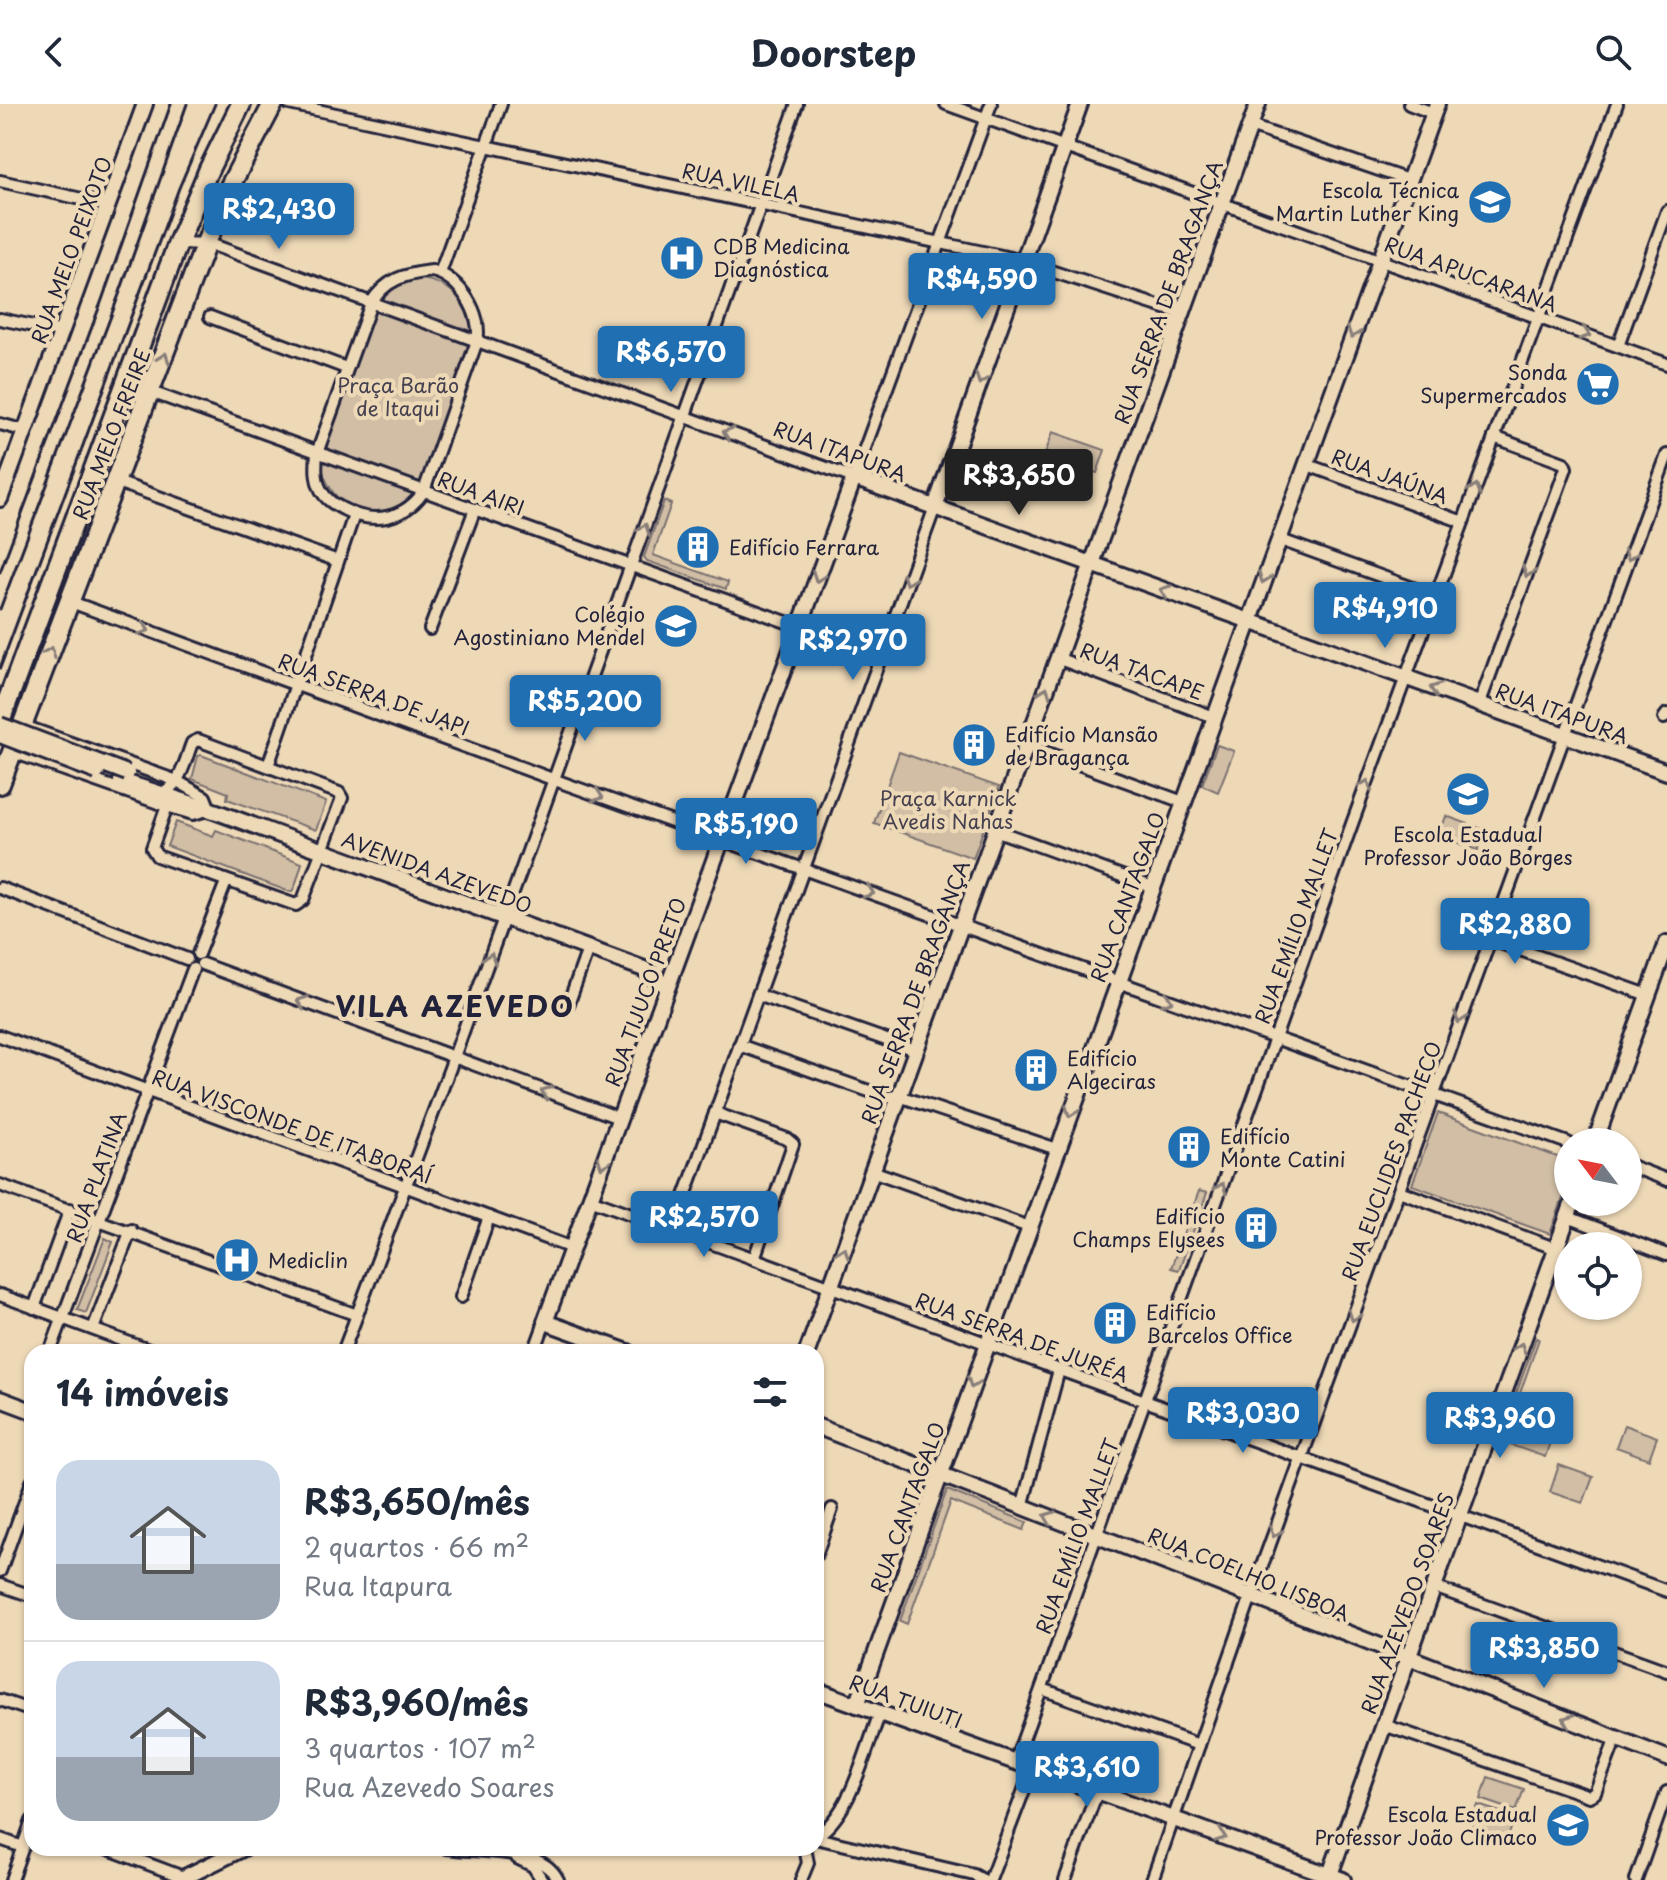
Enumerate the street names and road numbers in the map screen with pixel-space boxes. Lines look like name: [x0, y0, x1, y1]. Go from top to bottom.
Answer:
street label: RUA MELO PEIXOTO: [23, 152, 119, 348]
street label: RUA VILELA: [679, 155, 803, 209]
street label: RUA SERRA DE BRAGANÇA: [1106, 156, 1230, 428]
street label: RUA APUCARANA: [1380, 229, 1562, 319]
street label: RUA MELO FREIRE: [65, 344, 157, 524]
street label: RUA ITAPURA: [769, 413, 911, 489]
street label: RUA JAÚNA: [1327, 441, 1453, 511]
street label: RUA AIRI: [434, 463, 528, 523]
street label: RUA TACAPE: [1076, 635, 1208, 707]
street label: RUA SERRA DE JAPI: [274, 645, 474, 743]
street label: RUA ITAPURA: [1491, 675, 1633, 751]
street label: RUA CANTAGALO: [1082, 808, 1172, 986]
street label: AVENIDA AZEVEDO: [338, 824, 536, 920]
street label: RUA EMÍLIO MALLET: [1247, 824, 1345, 1028]
street label: RUA SERRA DE BRAGANÇA: [853, 856, 977, 1128]
street label: RUA TIJUCO PRETO: [597, 893, 693, 1091]
street label: RUA EUCLIDES PACHECO: [1334, 1037, 1448, 1285]
street label: RUA VISCONDE DE ITABORAÍ: [148, 1061, 437, 1191]
street label: RUA PLATINA: [58, 1107, 134, 1247]
street label: RUA SERRA DE JURÉA: [911, 1285, 1133, 1389]
street label: RUA CANTAGALO: [862, 1418, 952, 1596]
street label: RUA EMÍLIO MALLET: [1028, 1434, 1126, 1638]
street label: RUA AZEVEDO SOARES: [1353, 1488, 1461, 1718]
street label: RUA COELHO LISBOA: [1143, 1520, 1355, 1628]
street label: RUA TUIUTI: [845, 1667, 967, 1735]

